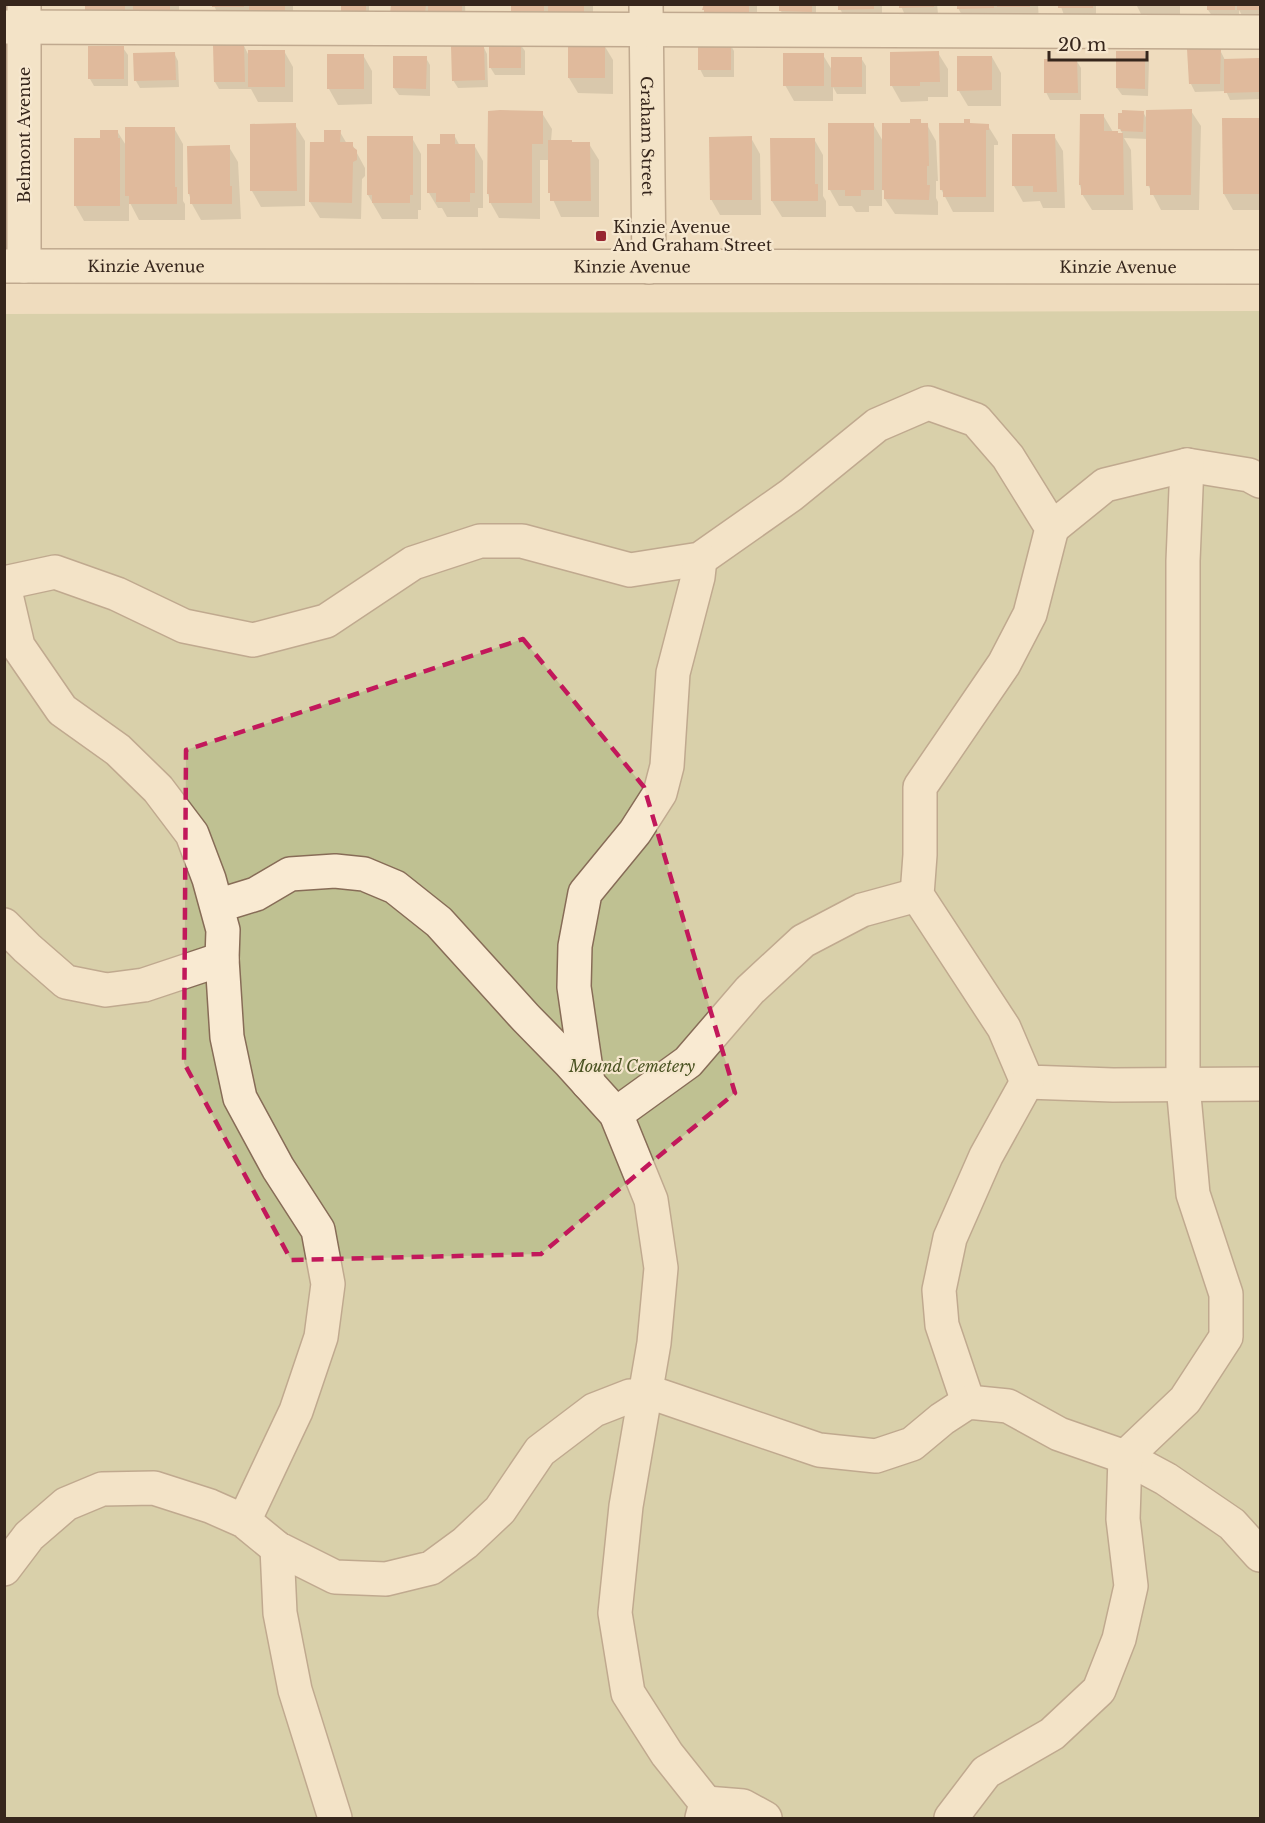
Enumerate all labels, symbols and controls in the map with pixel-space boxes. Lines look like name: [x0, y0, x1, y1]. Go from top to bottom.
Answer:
scale bar: [1049, 24, 1146, 62]
text: 20 m: [1058, 34, 1106, 56]
street label: Belmont Avenue: [14, 67, 34, 203]
street label: Graham Street: [637, 76, 658, 196]
place label: Kinzie Avenue And Graham Street: [612, 217, 772, 255]
marker: Kinzie Avenue And Graham Street: [594, 229, 608, 243]
street label: Kinzie Avenue: [87, 256, 205, 276]
street label: Kinzie Avenue: [573, 256, 691, 277]
street label: Kinzie Avenue: [1059, 257, 1177, 277]
park label: Mound Cemetery: [568, 1056, 696, 1076]

